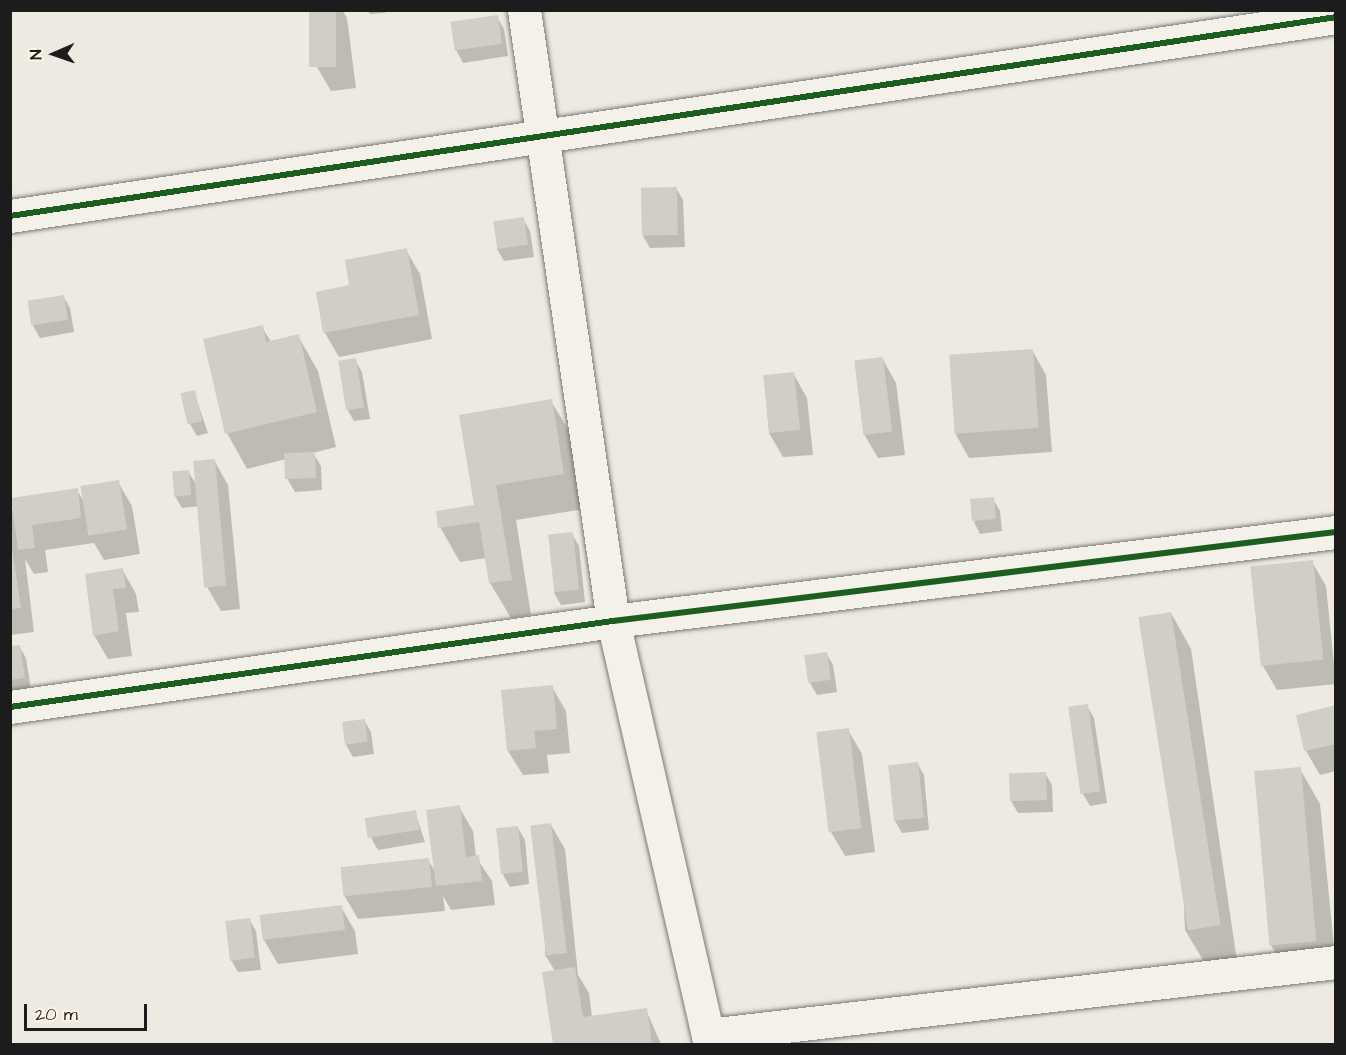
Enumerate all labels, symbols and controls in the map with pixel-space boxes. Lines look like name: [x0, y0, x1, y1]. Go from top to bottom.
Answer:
north arrow: [24, 24, 84, 84]
text: N: [25, 49, 47, 60]
scale bar: [27, 992, 150, 1030]
text: 20 m: [35, 1002, 78, 1027]

